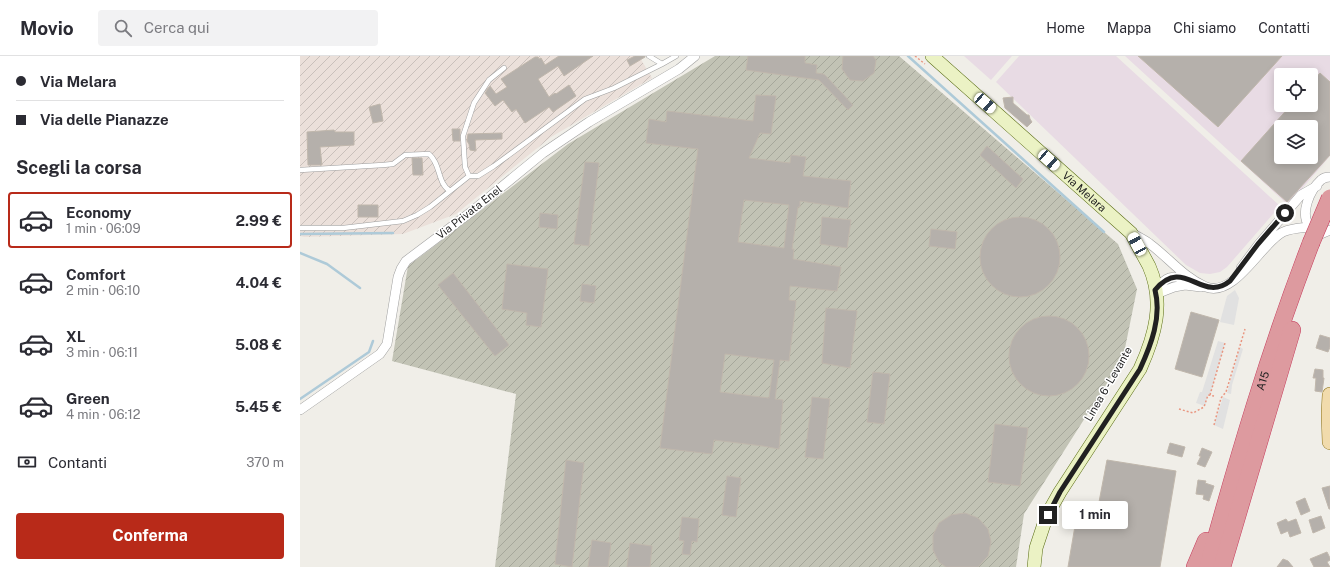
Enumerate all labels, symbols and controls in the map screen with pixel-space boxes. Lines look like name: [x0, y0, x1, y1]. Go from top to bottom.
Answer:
search box: [98, 10, 378, 46]
text: Movio: [20, 17, 74, 39]
icon: search: [112, 17, 134, 39]
text: Cerca qui: [144, 19, 210, 36]
text: Home: [1046, 20, 1085, 36]
text: Mappa: [1107, 20, 1151, 36]
text: Chi siamo: [1173, 20, 1236, 36]
text: Contatti: [1258, 20, 1310, 36]
map controls: [1274, 68, 1318, 164]
button: locate: [1274, 68, 1318, 112]
text: Via Melara: [40, 73, 117, 90]
car: [972, 91, 998, 115]
text: Via delle Pianazze: [40, 111, 169, 128]
button: layers: [1274, 120, 1318, 164]
car: [1036, 148, 1062, 172]
text: Scegli la corsa: [16, 157, 142, 178]
street label: Via Melara: [1060, 169, 1109, 214]
street label: Via Privata Enel: [434, 183, 504, 241]
icon: car: [18, 202, 54, 238]
text: Economy: [66, 204, 131, 221]
route start: [1276, 204, 1294, 222]
text: 2.99 €: [236, 212, 282, 229]
text: 1 min · 06:09: [66, 221, 141, 236]
car: [1126, 231, 1148, 257]
icon: car: [18, 264, 54, 300]
text: Comfort: [66, 266, 126, 283]
text: 4.04 €: [236, 274, 282, 291]
text: 2 min · 06:10: [66, 283, 140, 298]
icon: car: [18, 326, 54, 362]
text: XL: [66, 328, 85, 345]
text: 5.08 €: [235, 336, 282, 353]
text: 3 min · 06:11: [66, 345, 138, 360]
street label: Linea 6 - Levante: [1082, 345, 1134, 423]
street label: A15: [1254, 370, 1271, 392]
icon: car: [18, 388, 54, 424]
text: Green: [66, 390, 110, 407]
text: 5.45 €: [235, 398, 282, 415]
text: 4 min · 06:12: [66, 407, 141, 422]
icon: cash: [16, 451, 38, 473]
text: Contanti: [48, 454, 107, 471]
text: 370 m: [246, 455, 284, 470]
callout: 1 min: [1062, 501, 1128, 529]
route end: [1039, 506, 1057, 524]
text: 1 min: [1079, 507, 1111, 522]
button: Conferma: [16, 513, 284, 559]

